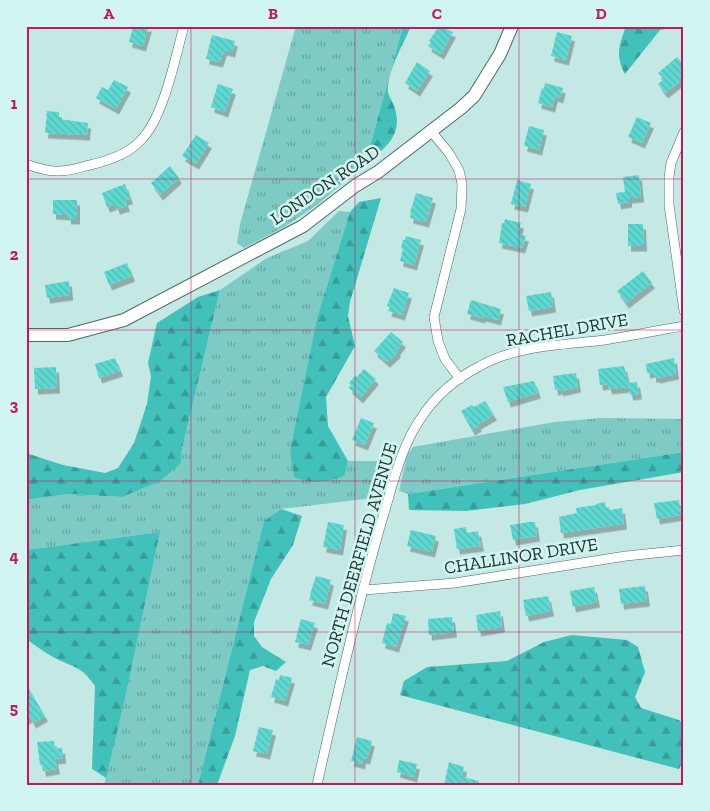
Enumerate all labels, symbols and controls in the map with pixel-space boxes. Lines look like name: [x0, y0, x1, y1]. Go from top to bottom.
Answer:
text: A: [104, 4, 115, 23]
text: B: [268, 4, 278, 23]
text: C: [432, 4, 442, 23]
text: D: [595, 4, 607, 23]
text: 1: [11, 94, 18, 113]
street label: LONDON ROAD: [266, 140, 384, 230]
text: 2: [10, 245, 19, 264]
street label: RACHEL DRIVE: [504, 308, 630, 352]
text: 3: [10, 396, 19, 415]
street label: NORTH DEERFIELD AVENUE: [316, 440, 402, 670]
street label: CHALLINOR DRIVE: [443, 533, 599, 579]
text: 4: [9, 547, 19, 566]
text: 5: [10, 699, 18, 718]

